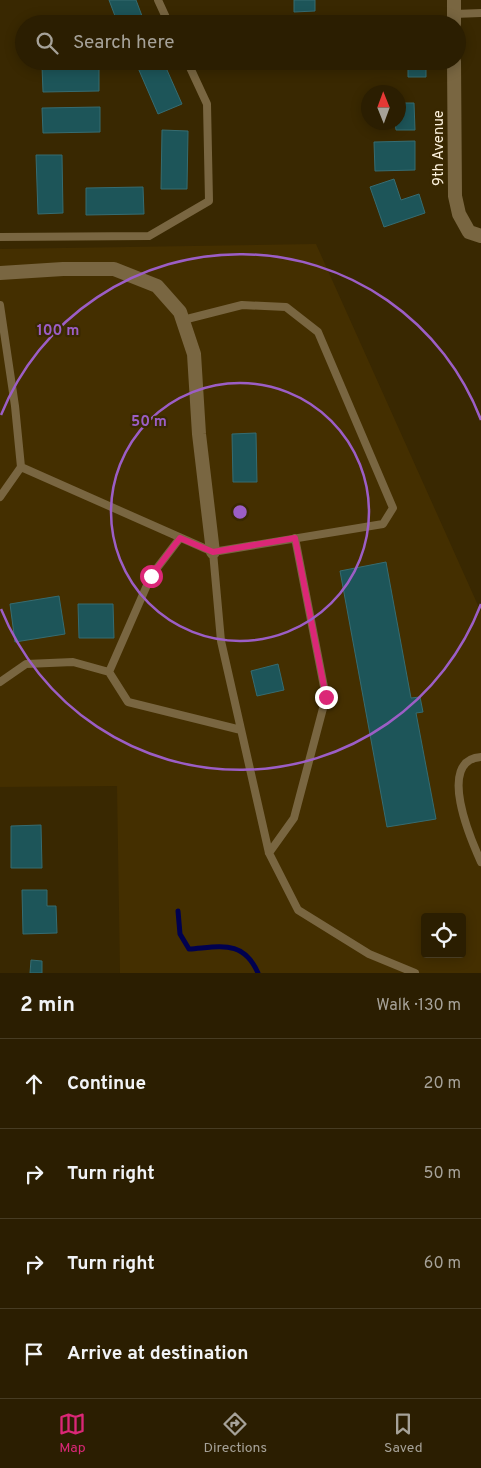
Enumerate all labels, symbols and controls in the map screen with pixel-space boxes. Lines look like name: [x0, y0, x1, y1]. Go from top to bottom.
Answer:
search box: [15, 15, 466, 70]
icon: search: [33, 29, 61, 57]
text: Search here: [73, 31, 175, 55]
north arrow: [361, 85, 406, 130]
street label: 9th Avenue: [430, 110, 449, 186]
text: 100 m: [37, 322, 79, 341]
text: 50 m: [131, 413, 167, 432]
centre of rings: [231, 503, 249, 521]
route start: [140, 565, 163, 588]
route end: [315, 686, 338, 709]
map controls: [421, 913, 466, 958]
button: locate: [421, 913, 466, 958]
text: 2 min: [20, 992, 75, 1019]
text: Walk · 130 m: [376, 996, 461, 1016]
icon: ahead: [20, 1070, 48, 1098]
text: Continue: [67, 1072, 146, 1096]
text: 20 m: [424, 1074, 461, 1094]
icon: right: [20, 1160, 48, 1188]
text: Turn right: [67, 1162, 155, 1186]
text: 50 m: [424, 1164, 461, 1184]
icon: right: [20, 1250, 48, 1278]
text: Turn right: [67, 1252, 155, 1276]
text: 60 m: [424, 1254, 461, 1274]
icon: arrive: [20, 1340, 48, 1368]
text: Arrive at destination: [67, 1342, 248, 1366]
tab: Map: [58, 1410, 86, 1457]
tab: Directions: [203, 1410, 267, 1457]
tab: Saved: [384, 1410, 423, 1457]

